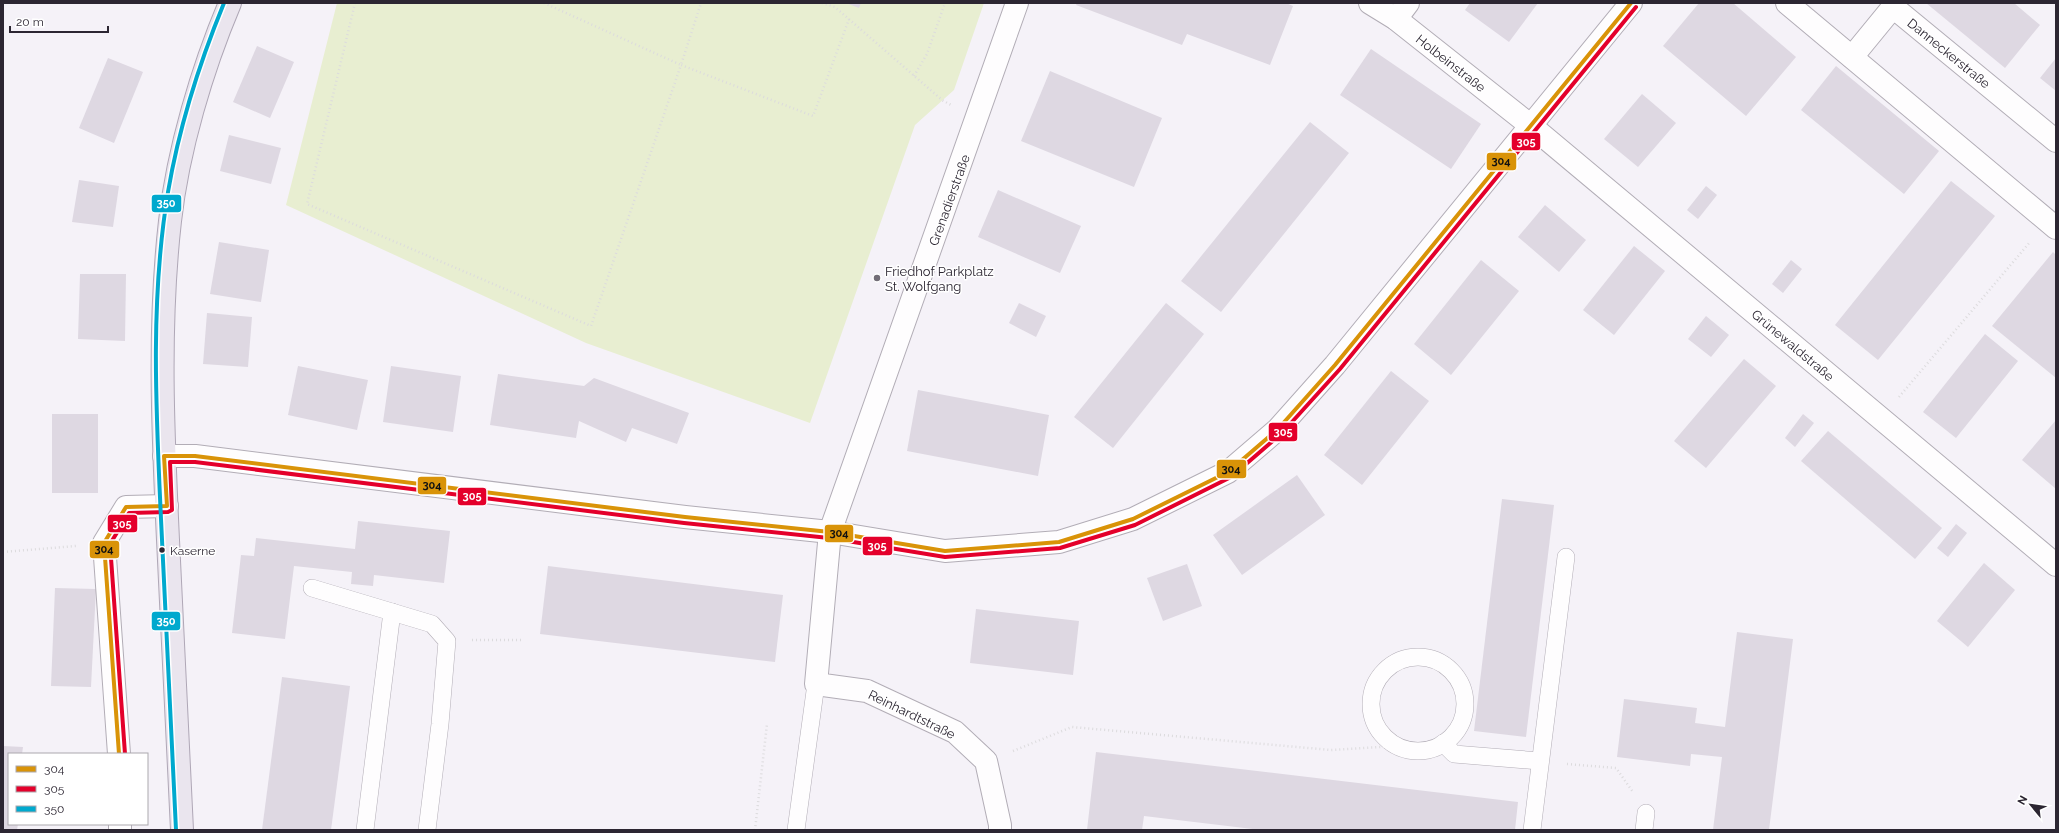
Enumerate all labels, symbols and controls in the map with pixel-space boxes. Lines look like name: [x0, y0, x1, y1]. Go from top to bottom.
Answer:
scale bar: [10, 8, 108, 34]
text: 20 m: [16, 15, 44, 29]
street label: Danneckerstraße: [1904, 15, 1993, 92]
street label: Holbeinstraße: [1413, 32, 1489, 95]
line badge: 305: [1511, 132, 1541, 151]
text: 305: [1517, 136, 1536, 149]
street label: Grenadierstraße: [926, 152, 973, 248]
line badge: 304: [1486, 152, 1517, 171]
text: 304: [1491, 155, 1511, 168]
line badge: 350: [151, 194, 182, 213]
text: 350: [157, 197, 176, 210]
place label: Friedhof Parkplatz St. Wolfgang: [885, 264, 994, 294]
marker: Friedhof Parkplatz St. Wolfgang: [872, 273, 882, 283]
street label: Grünewaldstraße: [1748, 307, 1837, 384]
line badge: 305: [1268, 422, 1298, 442]
text: 305: [1274, 426, 1293, 439]
line badge: 304: [1216, 459, 1247, 479]
text: 304: [1221, 463, 1241, 476]
line badge: 304: [417, 476, 447, 495]
text: 304: [422, 479, 442, 492]
line badge: 305: [457, 487, 487, 506]
text: 305: [463, 490, 482, 503]
line badge: 305: [107, 514, 138, 533]
text: 305: [113, 518, 132, 531]
line badge: 304: [824, 524, 854, 543]
text: 304: [829, 527, 849, 540]
line badge: 305: [862, 536, 893, 556]
line badge: 304: [89, 540, 120, 559]
text: 305: [868, 540, 887, 553]
text: 304: [94, 543, 114, 556]
place label: Kaserne: [170, 544, 215, 558]
marker: Kaserne: [157, 545, 167, 555]
line badge: 350: [151, 611, 181, 631]
text: 350: [157, 615, 176, 628]
street label: Reinhardtstraße: [866, 687, 958, 742]
legend: [8, 753, 148, 825]
text: 304: [44, 762, 65, 776]
text: 305: [44, 782, 65, 796]
north arrow: [2011, 785, 2051, 825]
text: N: [2015, 794, 2030, 807]
text: 350: [44, 802, 64, 816]

